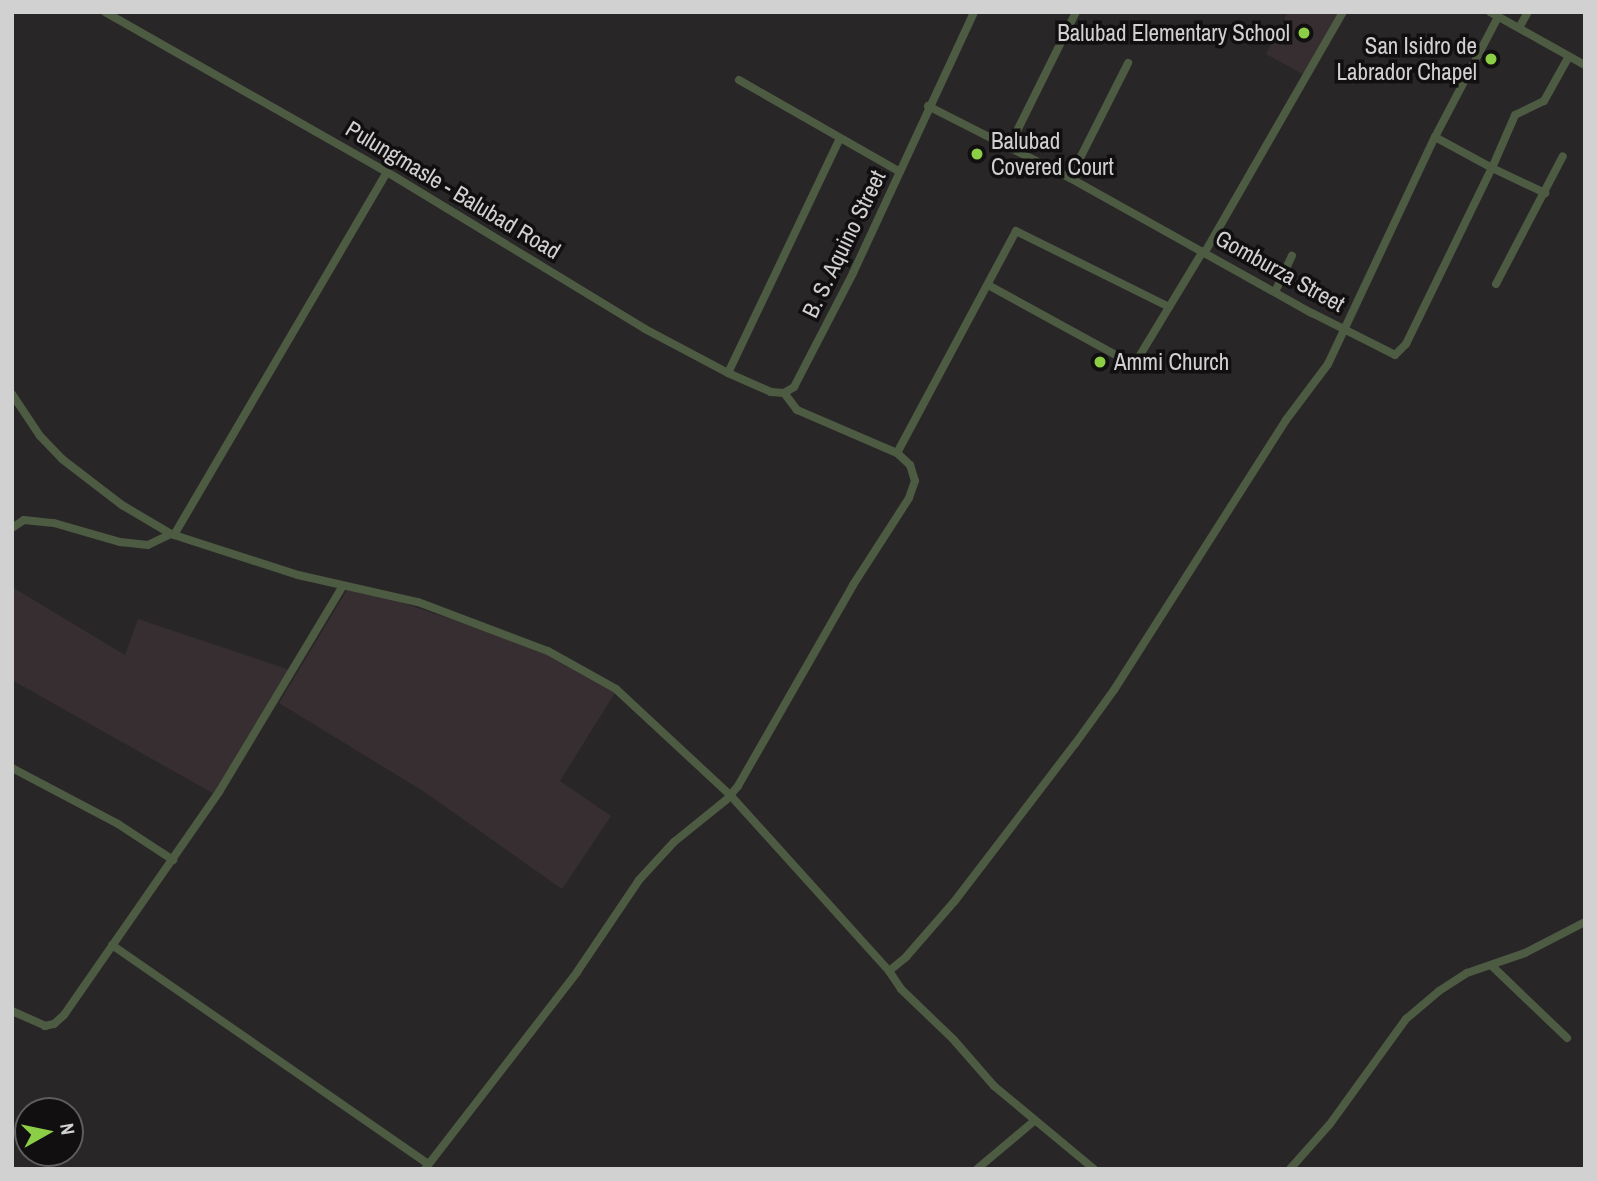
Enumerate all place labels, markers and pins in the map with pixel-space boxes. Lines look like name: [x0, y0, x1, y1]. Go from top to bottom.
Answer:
place label: Balubad Elementary School: [1057, 19, 1290, 47]
marker: Balubad Elementary School: [1296, 25, 1312, 41]
place label: San Isidro de Labrador Chapel: [1337, 32, 1477, 86]
marker: San Isidro de Labrador Chapel: [1483, 51, 1499, 67]
place label: Balubad Covered Court: [991, 127, 1114, 181]
marker: Balubad Covered Court: [969, 146, 985, 162]
place label: Ammi Church: [1114, 348, 1229, 376]
marker: Ammi Church: [1092, 354, 1108, 370]

